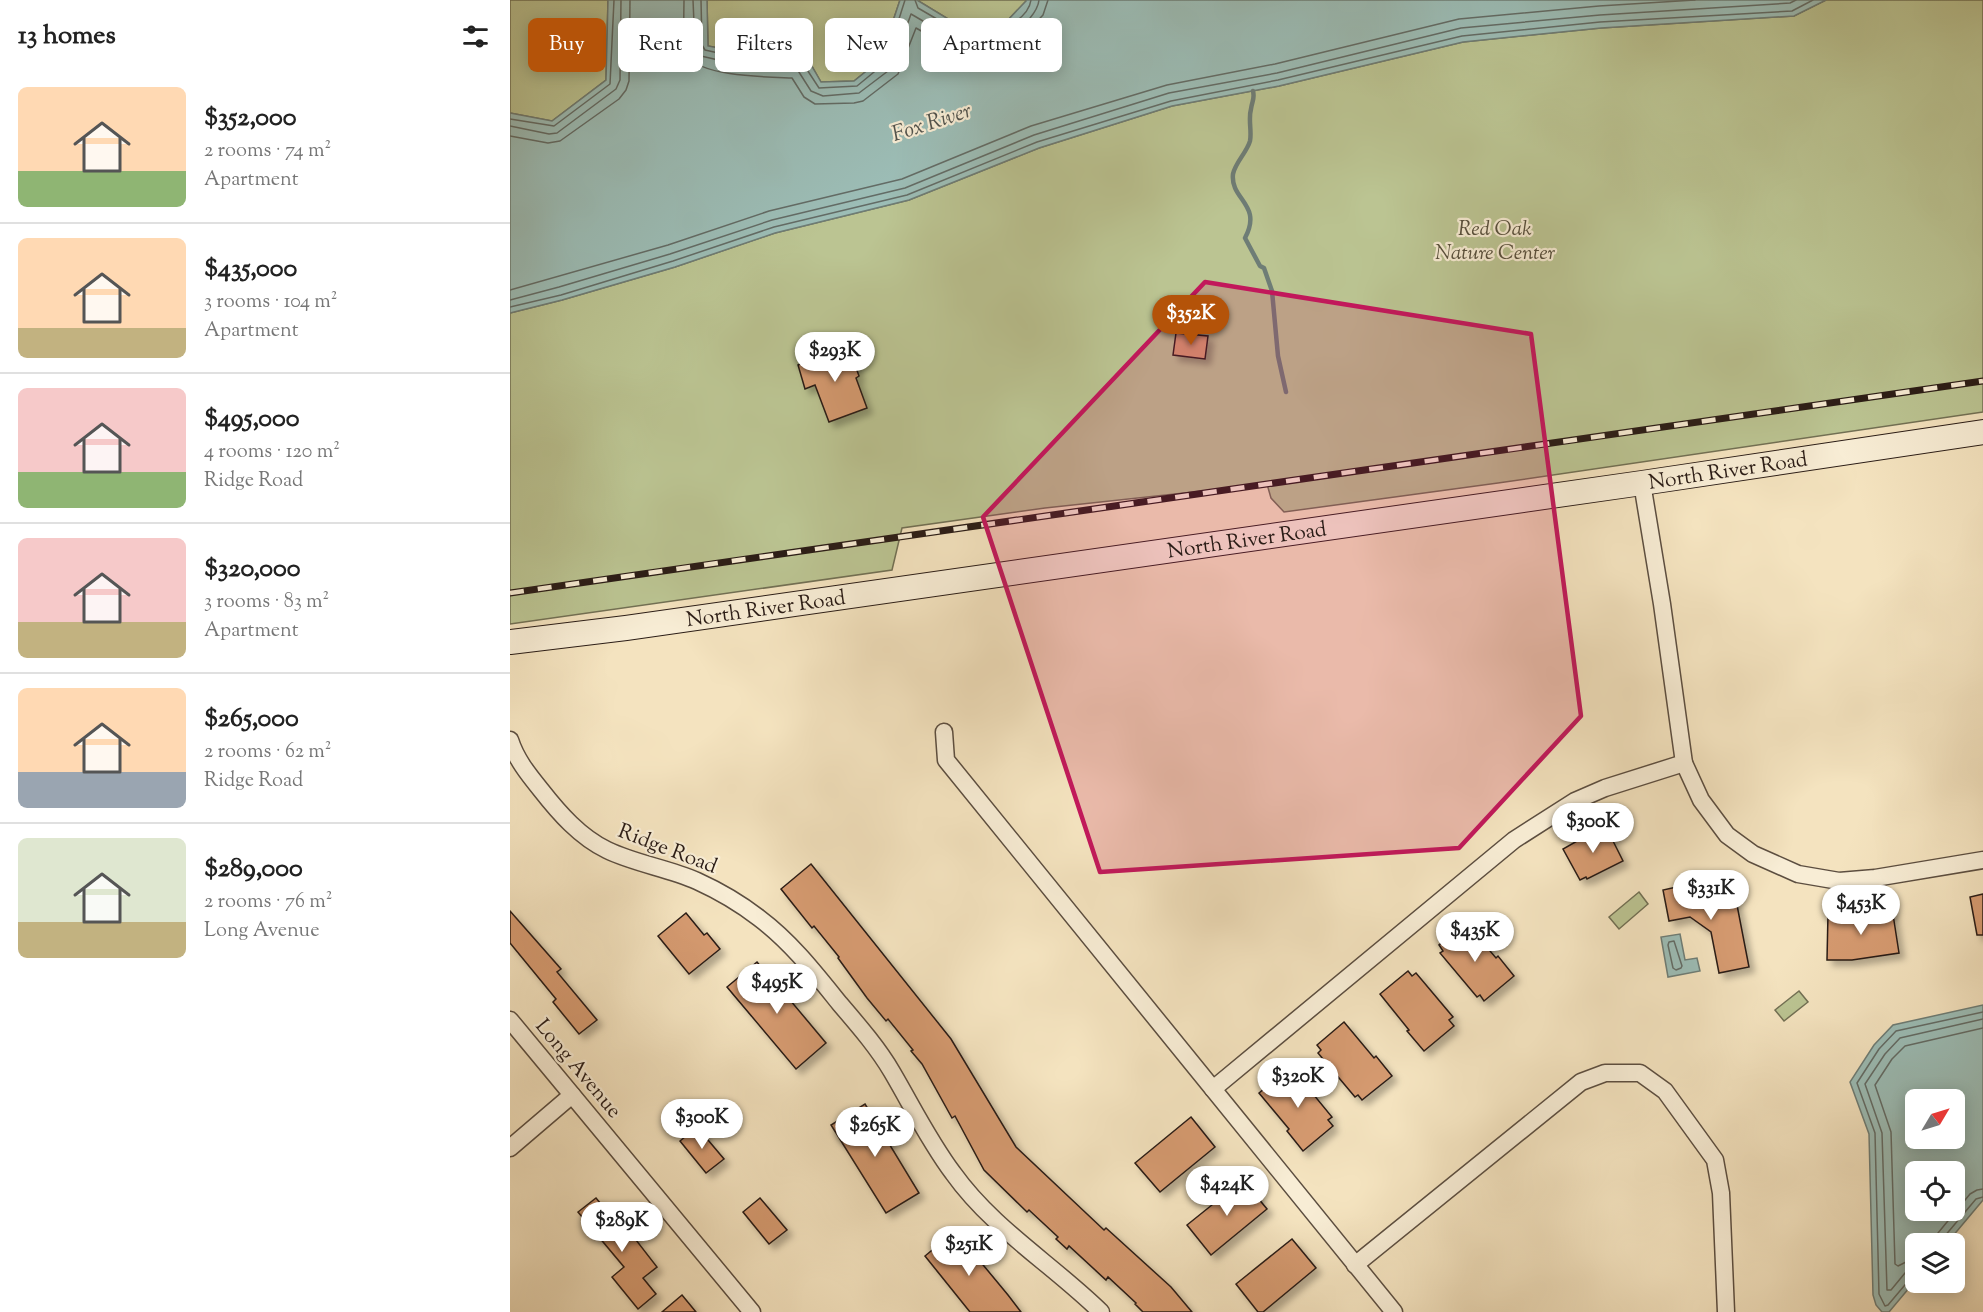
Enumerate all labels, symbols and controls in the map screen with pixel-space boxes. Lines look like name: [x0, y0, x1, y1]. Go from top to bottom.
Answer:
text: 13 homes: [18, 18, 116, 55]
chip: Buy: [528, 18, 606, 72]
chip: Rent: [618, 18, 703, 72]
chip: Filters: [715, 18, 813, 72]
chip: New: [825, 18, 909, 72]
chip: Apartment: [921, 18, 1062, 72]
icon: filters: [459, 20, 492, 53]
water label: Fox River: [888, 96, 976, 152]
text: $352,000: [204, 100, 296, 137]
icon: home: [66, 111, 138, 183]
text: 2 rooms · 74 m²: [204, 137, 331, 166]
text: Apartment: [204, 166, 299, 195]
park label: Red Oak Nature Center: [1435, 215, 1556, 269]
text: $435,000: [204, 251, 297, 288]
icon: home: [66, 262, 138, 334]
text: 3 rooms · 104 m²: [204, 288, 338, 317]
pin: $352K: [1149, 295, 1233, 346]
text: $352K: [1166, 300, 1216, 329]
text: Apartment: [204, 317, 299, 346]
pin: $293K: [793, 332, 877, 383]
text: $293K: [809, 337, 861, 366]
text: $495,000: [204, 401, 300, 438]
icon: home: [66, 412, 138, 484]
text: 4 rooms · 120 m²: [204, 438, 340, 467]
street label: North River Road: [1647, 445, 1810, 499]
text: Ridge Road: [204, 467, 303, 496]
street label: North River Road: [1166, 515, 1329, 568]
text: $320,000: [204, 551, 301, 588]
icon: home: [66, 562, 138, 634]
street label: North River Road: [684, 584, 848, 636]
text: 3 rooms · 83 m²: [204, 588, 329, 617]
text: Apartment: [204, 617, 299, 646]
text: $265,000: [204, 701, 299, 738]
icon: home: [66, 712, 138, 784]
text: 2 rooms · 62 m²: [204, 738, 332, 767]
text: Ridge Road: [204, 767, 303, 796]
pin: $300K: [1551, 803, 1635, 854]
text: $300K: [1566, 808, 1620, 837]
street label: Ridge Road: [613, 817, 721, 883]
text: $289,000: [204, 851, 303, 888]
icon: home: [66, 862, 138, 934]
pin: $331K: [1669, 870, 1753, 921]
text: $331K: [1687, 875, 1735, 904]
pin: $453K: [1819, 885, 1903, 936]
text: 2 rooms · 76 m²: [204, 888, 332, 917]
text: $453K: [1836, 890, 1886, 919]
pin: $435K: [1433, 912, 1517, 963]
text: Long Avenue: [204, 917, 319, 946]
text: $435K: [1450, 917, 1500, 946]
pin: $495K: [735, 964, 819, 1015]
text: $495K: [751, 969, 803, 998]
street label: Long Avenue: [527, 1013, 628, 1125]
pin: $320K: [1256, 1058, 1340, 1109]
text: $320K: [1271, 1063, 1325, 1092]
north arrow: [1905, 1089, 1965, 1149]
map controls: [1905, 1089, 1965, 1293]
pin: $300K: [660, 1099, 744, 1150]
text: $300K: [675, 1104, 729, 1133]
pin: $265K: [833, 1107, 917, 1158]
text: $265K: [849, 1112, 901, 1141]
button: locate: [1905, 1161, 1965, 1221]
pin: $424K: [1185, 1166, 1269, 1217]
text: $424K: [1200, 1171, 1254, 1200]
pin: $289K: [580, 1202, 664, 1253]
text: $289K: [595, 1207, 649, 1236]
pin: $251K: [927, 1226, 1011, 1277]
text: $251K: [945, 1231, 993, 1260]
button: layers: [1905, 1233, 1965, 1293]

